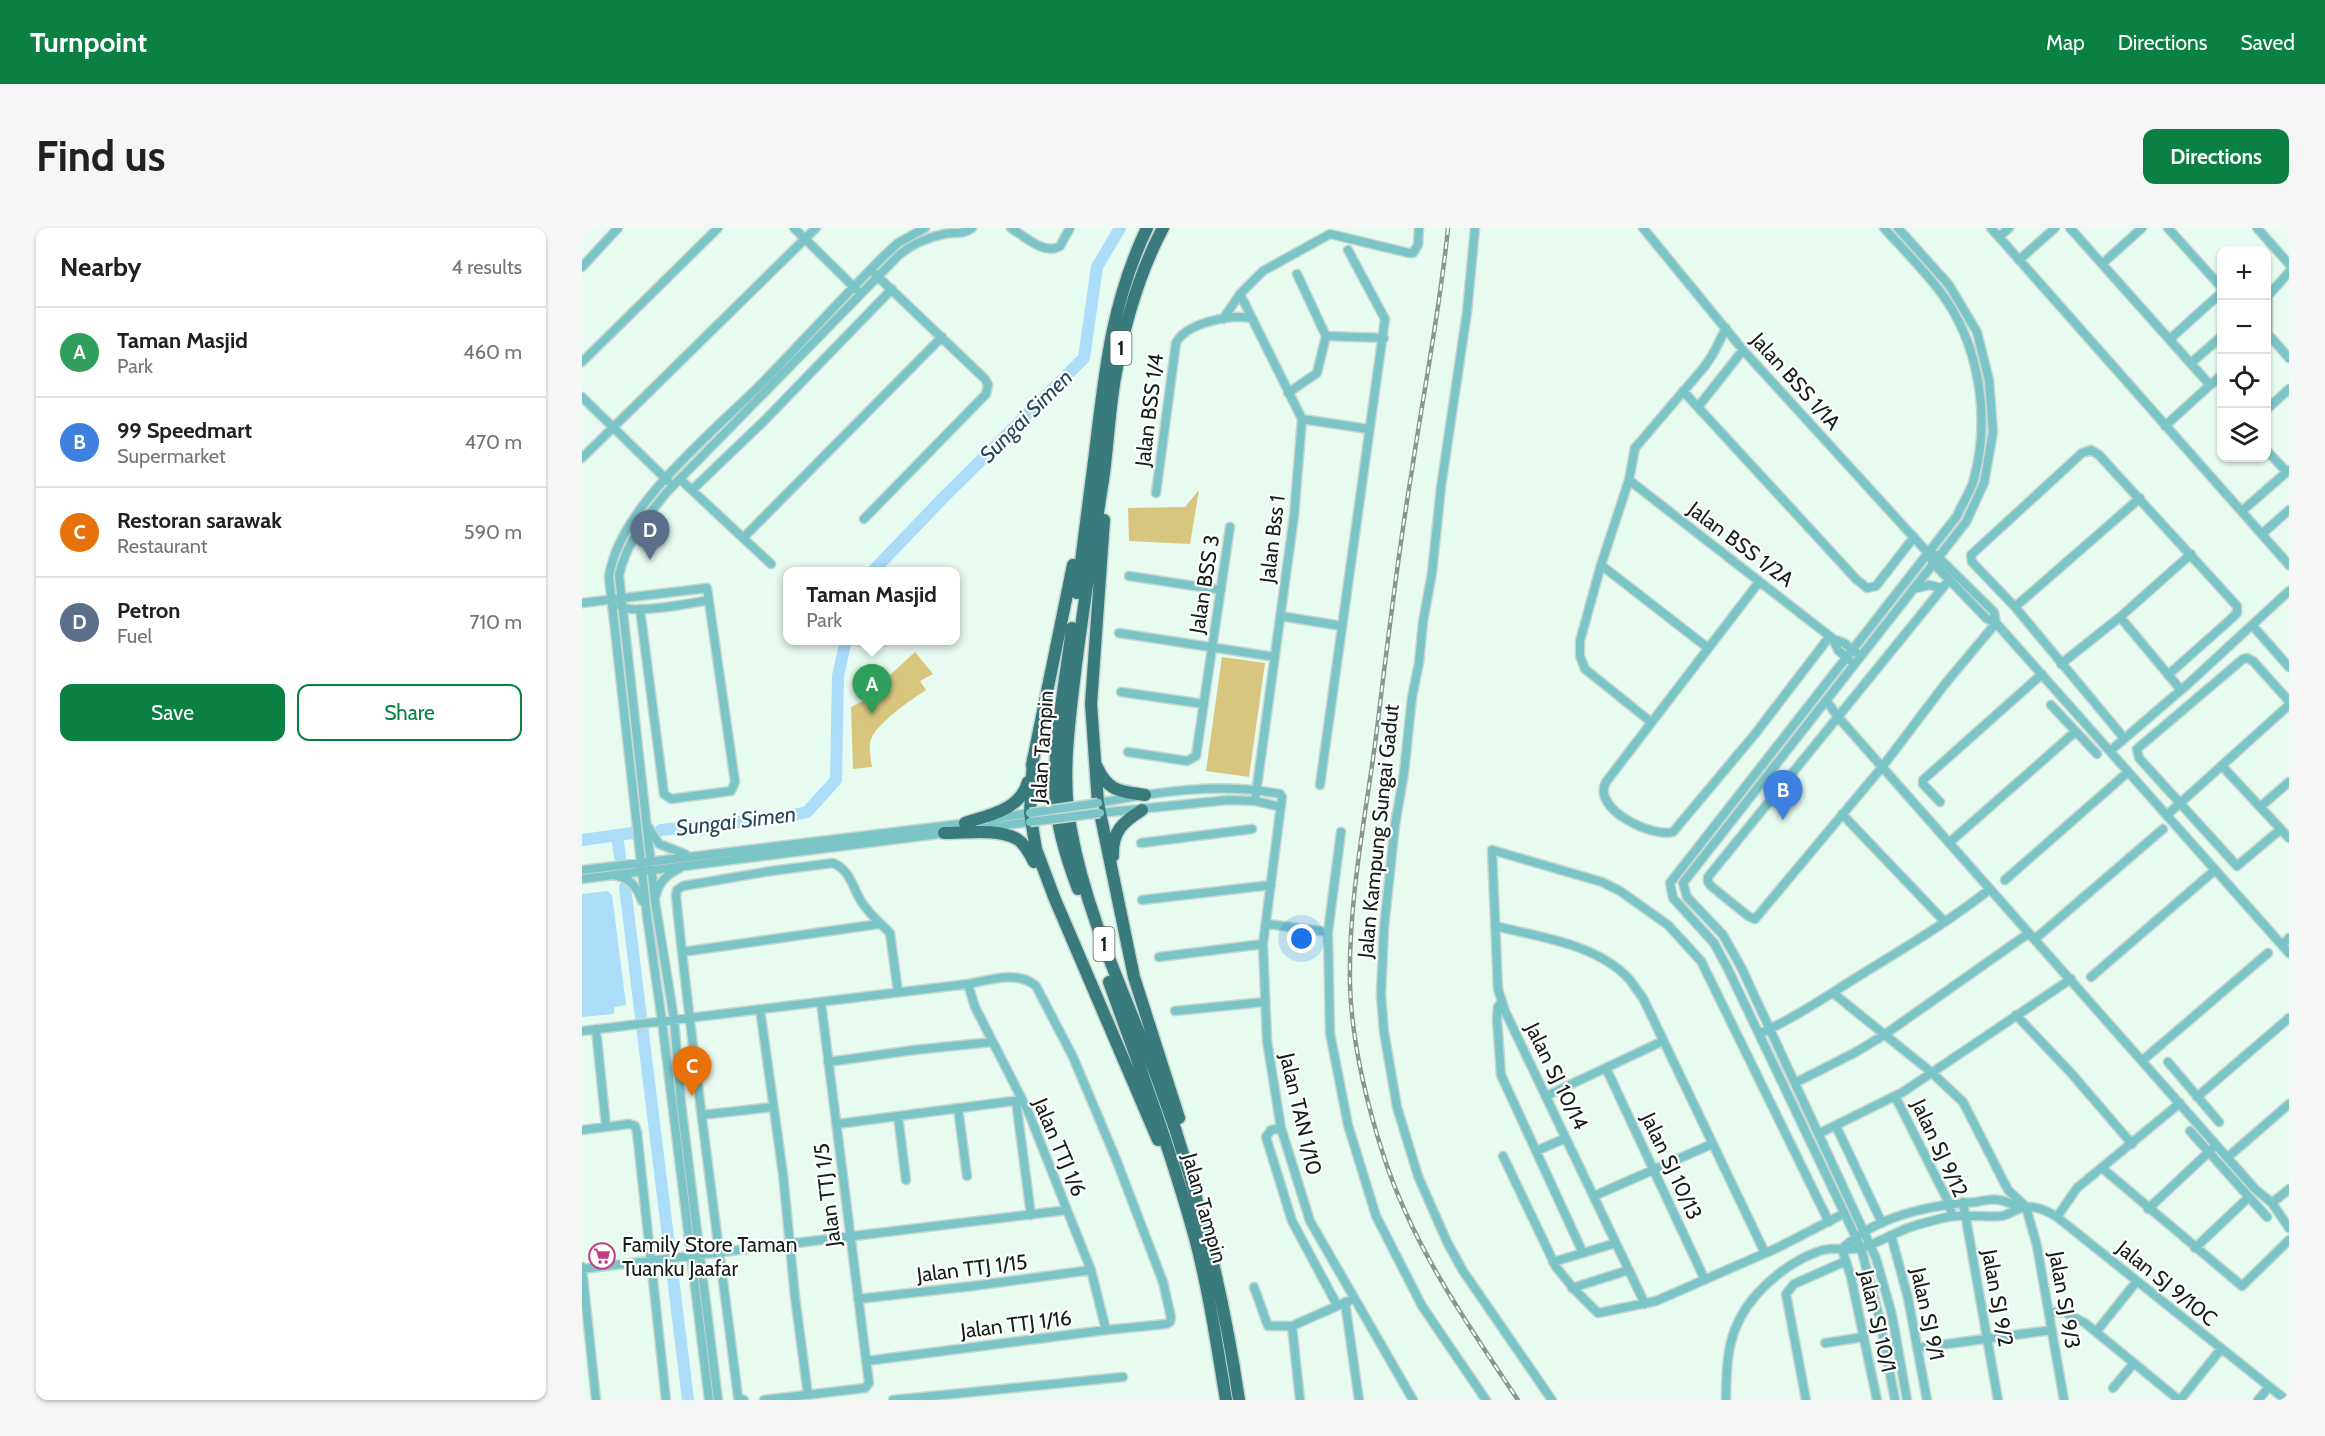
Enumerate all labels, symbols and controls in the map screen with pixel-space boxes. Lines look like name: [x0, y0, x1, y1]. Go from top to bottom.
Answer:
text: Turnpoint: [30, 25, 147, 59]
text: Map: [2046, 30, 2085, 55]
text: Directions: [2118, 30, 2207, 55]
text: Saved: [2240, 30, 2295, 55]
button: Directions: [2143, 129, 2289, 184]
text: Find us: [36, 130, 165, 182]
map controls: [2217, 246, 2271, 462]
button: +: [2217, 246, 2271, 300]
text: Nearby: [60, 251, 141, 283]
text: 4 results: [451, 255, 522, 279]
button: −: [2217, 300, 2271, 354]
text: Taman Masjid: [117, 327, 248, 354]
street label: Jalan BSS 1/1A: [1745, 327, 1846, 435]
road number: 1: [1110, 331, 1132, 365]
text: A: [73, 340, 86, 364]
text: 460 m: [463, 340, 522, 364]
street label: Jalan BSS 1/4: [1130, 352, 1168, 469]
text: Park: [117, 354, 153, 378]
button: locate: [2217, 354, 2271, 408]
water label: Sungai Simen: [974, 364, 1078, 468]
button: layers: [2217, 408, 2271, 462]
text: 99 Speedmart: [117, 417, 252, 444]
text: B: [73, 430, 86, 454]
text: 470 m: [465, 430, 522, 454]
text: Supermarket: [117, 444, 226, 468]
street label: Jalan Bss 1: [1254, 494, 1290, 585]
street label: Jalan BSS 1/2A: [1682, 496, 1799, 592]
text: Restoran sarawak: [117, 507, 282, 534]
pin: D: [630, 510, 670, 560]
text: C: [73, 520, 86, 544]
text: 590 m: [464, 520, 522, 544]
street label: Jalan BSS 3: [1184, 533, 1224, 636]
text: Restaurant: [117, 534, 208, 558]
popup: [783, 567, 960, 645]
text: Taman Masjid: [806, 581, 937, 608]
text: Petron: [117, 597, 181, 624]
text: Park: [806, 608, 842, 632]
text: D: [72, 610, 87, 634]
text: 710 m: [469, 610, 522, 634]
text: Fuel: [117, 624, 152, 648]
pin: A: [852, 664, 892, 714]
button: Save: [60, 684, 285, 741]
button: Share: [297, 684, 522, 741]
street label: Jalan Tampin: [1026, 690, 1058, 805]
street label: Jalan Kampung Sungai Gadut: [1352, 703, 1404, 960]
pin: B: [1764, 770, 1802, 820]
water label: Sungai Simen: [674, 800, 798, 842]
your location: [1287, 924, 1316, 953]
road number: 1: [1094, 927, 1114, 961]
street label: Jalan SJ 10/14: [1520, 1017, 1594, 1134]
pin: C: [672, 1046, 712, 1096]
street label: Jalan TAN 1/10: [1275, 1050, 1327, 1177]
street label: Jalan TTJ 1/6: [1028, 1093, 1092, 1200]
street label: Jalan SJ 9/12: [1906, 1094, 1974, 1201]
street label: Jalan SJ 10/13: [1636, 1108, 1708, 1224]
street label: Jalan TTJ 1/5: [808, 1142, 846, 1249]
street label: Jalan Tampin: [1177, 1149, 1233, 1266]
place label: Family Store Taman Tuanku Jaafar: [622, 1232, 797, 1281]
street label: Jalan SJ 9/10C: [2111, 1234, 2222, 1331]
supermarket icon: Family Store Taman Tuanku Jaafar: [587, 1241, 617, 1271]
street label: Jalan SJ 9/2: [1977, 1247, 2019, 1348]
street label: Jalan SJ 9/3: [2044, 1248, 2086, 1351]
street label: Jalan TTJ 1/15: [914, 1249, 1029, 1287]
street label: Jalan SJ 9/1: [1906, 1264, 1950, 1363]
street label: Jalan SJ 10/1: [1854, 1267, 1902, 1374]
street label: Jalan TTJ 1/16: [958, 1305, 1073, 1343]

